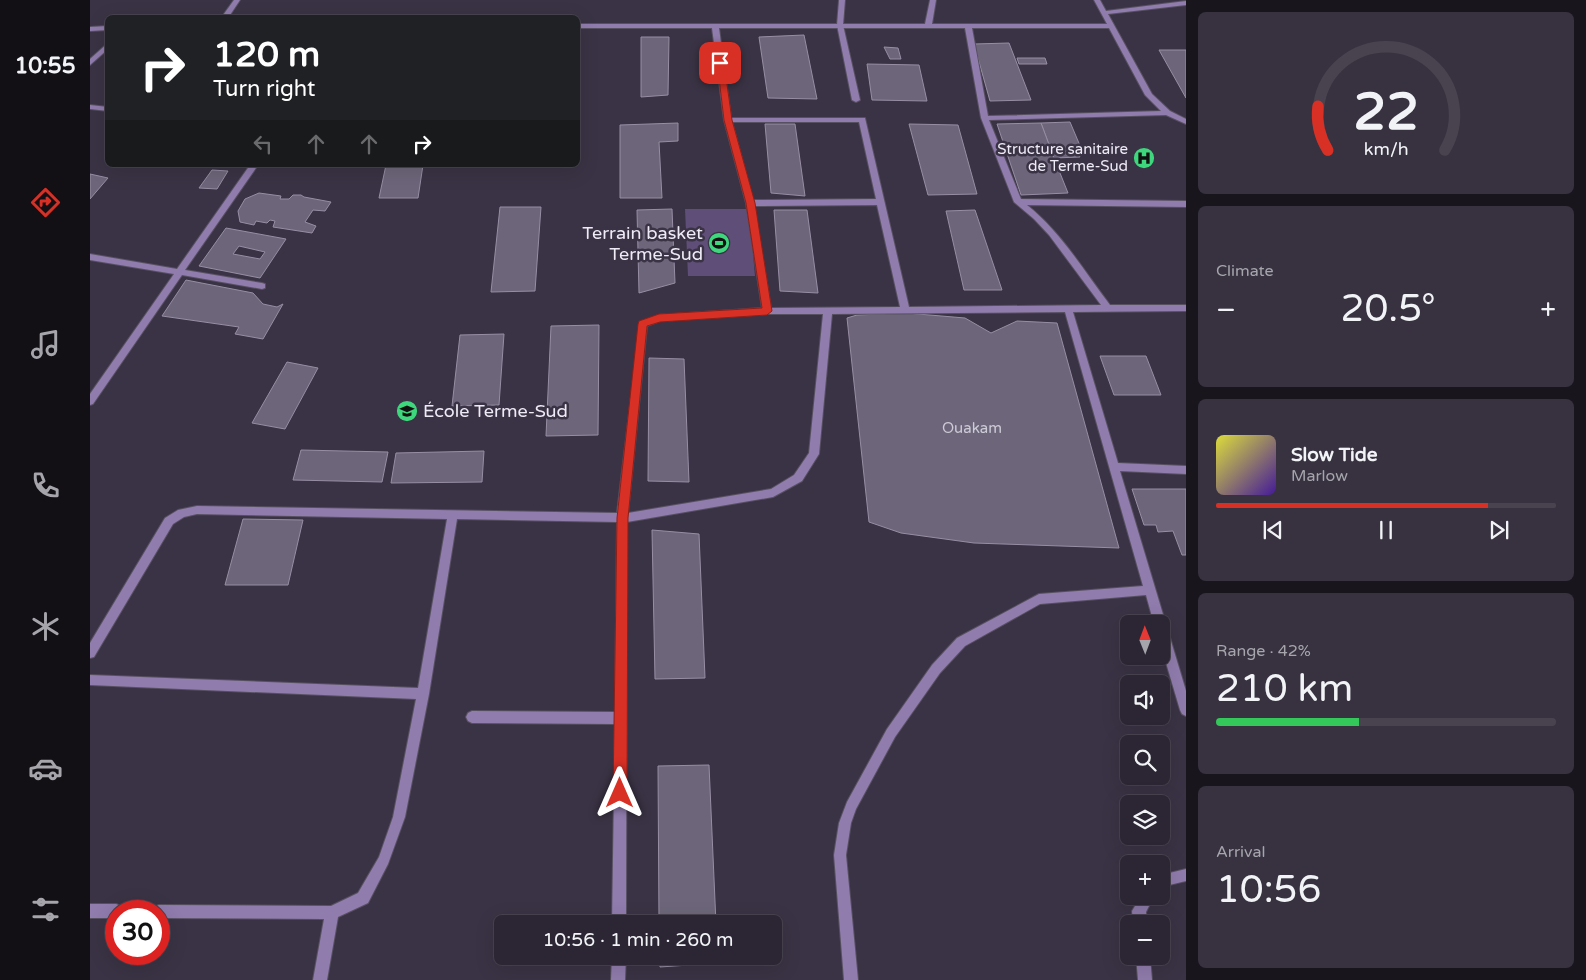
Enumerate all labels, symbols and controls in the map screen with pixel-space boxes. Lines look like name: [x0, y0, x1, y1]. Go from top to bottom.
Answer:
text: 120 m: [213, 34, 320, 76]
icon: right: [130, 35, 195, 100]
pin: [699, 42, 741, 84]
icon: arrive: [706, 49, 734, 77]
text: 10:55: [15, 53, 75, 79]
text: Turn right: [213, 76, 315, 102]
text: 22: [1353, 81, 1419, 144]
icon: left: [249, 130, 277, 158]
icon: ahead: [302, 130, 330, 158]
icon: ahead: [355, 130, 383, 158]
icon: right: [408, 130, 436, 158]
text: km/h: [1364, 139, 1408, 160]
place label: Structure sanitaire de Terme-Sud: [997, 140, 1128, 175]
hospital icon: Structure sanitaire de Terme-Sud: [1132, 146, 1156, 170]
icon: directions: [28, 185, 63, 220]
place label: Terrain basket Terme-Sud: [582, 222, 703, 265]
sports icon: Terrain basket Terme-Sud: [707, 231, 731, 255]
text: Climate: [1216, 261, 1274, 281]
text: 20.5°: [1341, 286, 1436, 332]
text: −: [1216, 293, 1236, 327]
text: +: [1540, 293, 1556, 327]
icon: music: [28, 327, 63, 362]
school or university icon: École Terme-Sud: [395, 399, 419, 423]
place label: École Terme-Sud: [423, 400, 568, 422]
house number: Ouakam: [942, 419, 1002, 437]
text: Slow Tide: [1291, 444, 1378, 466]
text: Marlow: [1291, 466, 1348, 486]
icon: phone: [28, 468, 63, 503]
icon: previous: [1259, 516, 1287, 544]
icon: pause: [1372, 516, 1400, 544]
icon: next: [1485, 516, 1513, 544]
icon: climate: [28, 609, 63, 644]
north arrow: [1120, 615, 1170, 665]
map controls: [1120, 615, 1170, 965]
text: Range · 42%: [1216, 641, 1311, 661]
text: 210 km: [1216, 666, 1353, 712]
button: sound: [1120, 675, 1170, 725]
button: search: [1120, 735, 1170, 785]
icon: car: [28, 751, 63, 786]
position arrow: [593, 766, 645, 818]
button: layers: [1120, 795, 1170, 845]
text: Arrival: [1216, 842, 1265, 862]
button: +: [1120, 855, 1170, 905]
text: 10:56: [1216, 867, 1321, 913]
icon: filters: [28, 892, 63, 927]
speed limit sign: 30: [105, 900, 170, 965]
button: −: [1120, 915, 1170, 965]
text: 10:56 · 1 min · 260 m: [542, 929, 734, 951]

